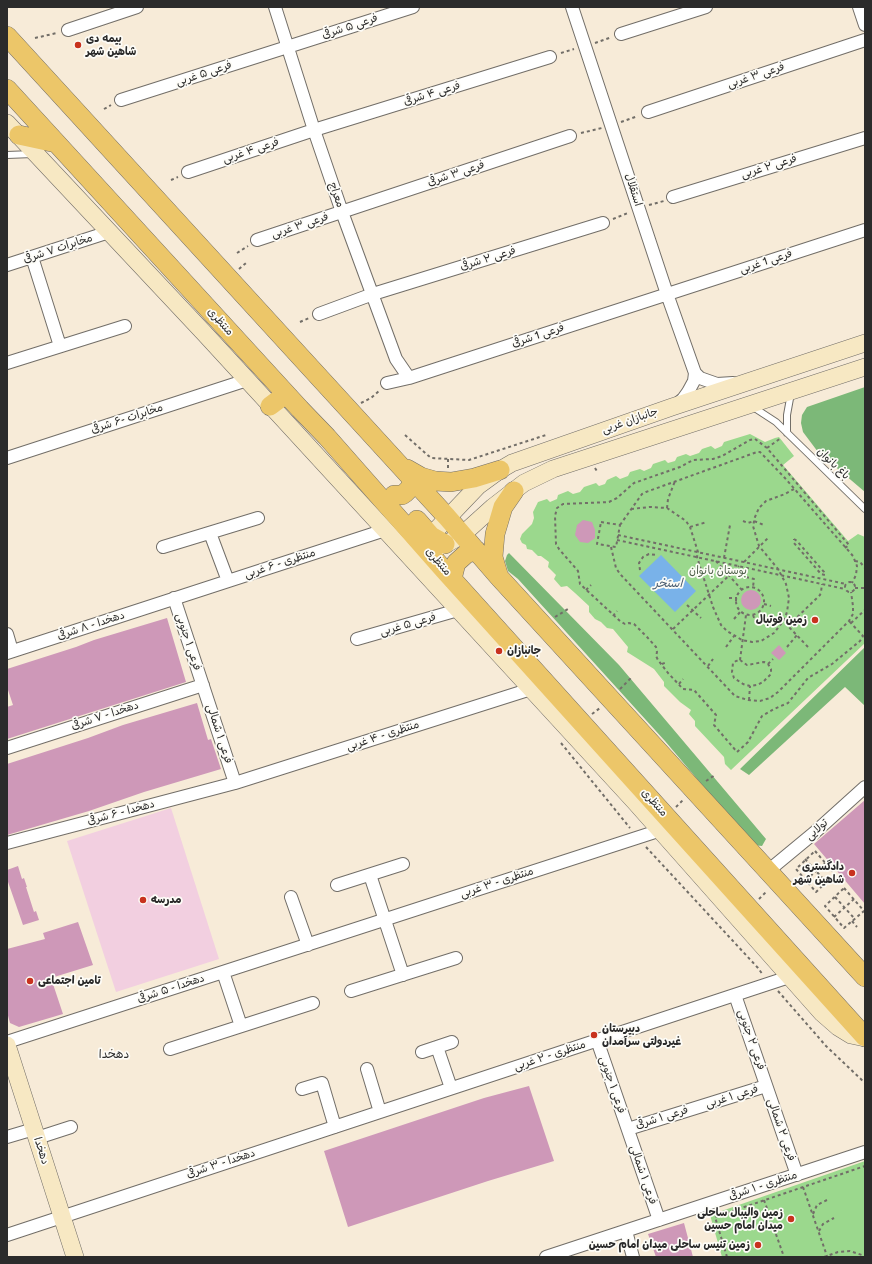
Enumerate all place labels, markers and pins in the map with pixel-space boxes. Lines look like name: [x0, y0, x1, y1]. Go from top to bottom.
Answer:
place label: بیمه دی شاهین شهر: [86, 32, 136, 58]
marker: بیمه دی شاهین شهر: [73, 40, 83, 50]
place label: زمین فوتبال: [756, 613, 807, 627]
marker: زمین فوتبال: [810, 615, 820, 625]
place label: جانبازان: [507, 644, 541, 658]
marker: جانبازان: [494, 646, 504, 656]
place label: دادگستری شاهین شهر: [794, 860, 844, 886]
marker: دادگستری شاهین شهر: [847, 868, 857, 878]
place label: مدرسه: [151, 893, 182, 907]
marker: مدرسه: [138, 895, 148, 905]
place label: تامین اجتماعی: [38, 974, 101, 988]
marker: تامین اجتماعی: [25, 976, 35, 986]
place label: دبیرستان غیردولتی سرآمدان: [602, 1022, 681, 1048]
marker: دبیرستان غیردولتی سرآمدان: [589, 1030, 599, 1040]
place label: زمین والیبال ساحلی میدان امام حسین: [697, 1206, 783, 1232]
marker: زمین والیبال ساحلی میدان امام حسین: [786, 1214, 796, 1224]
place label: زمین تنیس ساحلی میدان امام حسین: [589, 1238, 750, 1252]
marker: زمین تنیس ساحلی میدان امام حسین: [753, 1240, 763, 1250]

